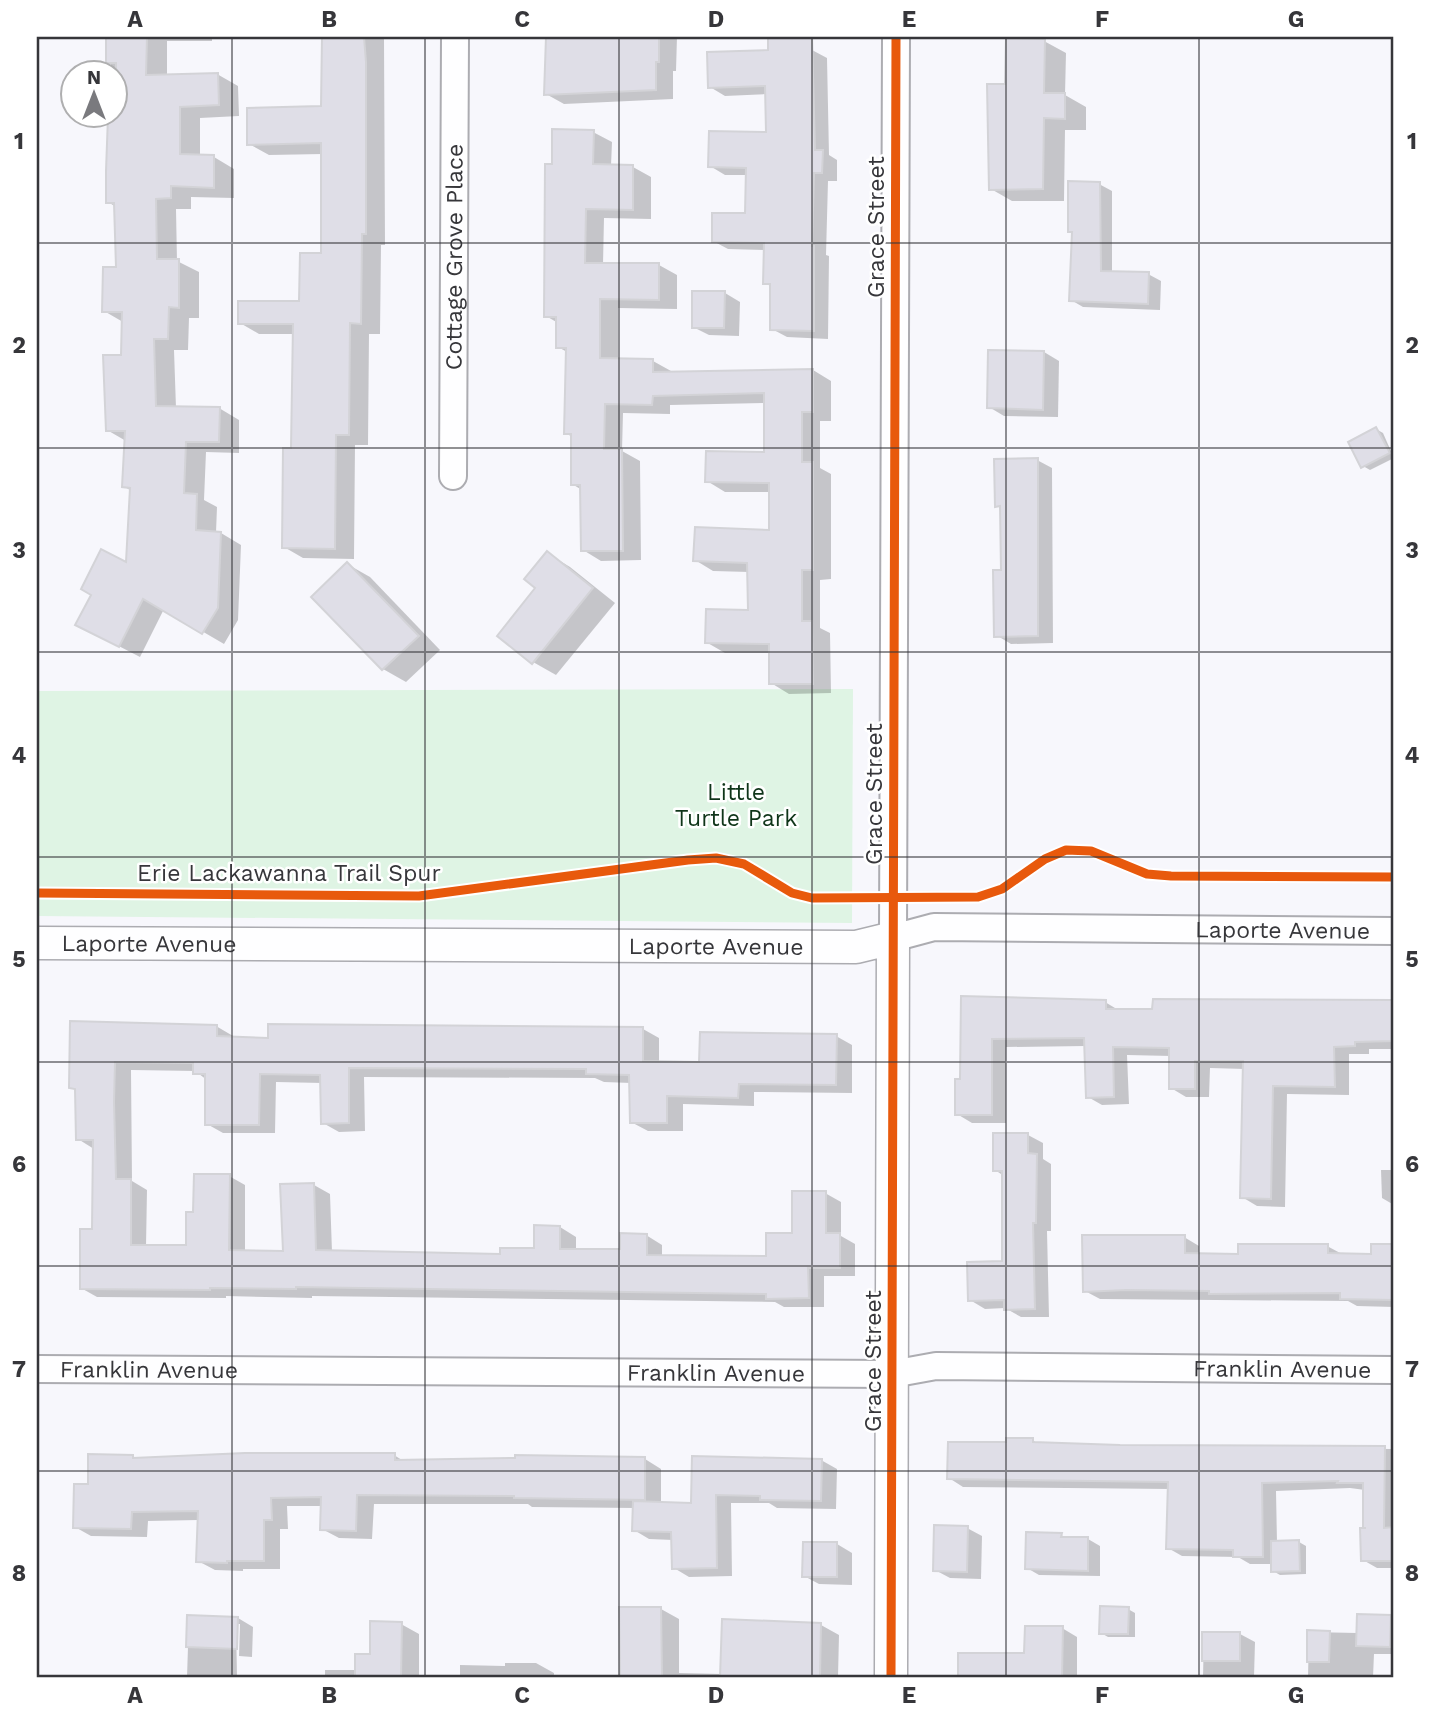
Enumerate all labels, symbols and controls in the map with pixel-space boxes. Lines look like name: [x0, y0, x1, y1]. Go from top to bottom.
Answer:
text: A: [127, 6, 143, 33]
text: B: [321, 6, 337, 33]
text: C: [514, 6, 530, 33]
text: D: [708, 6, 724, 33]
text: E: [902, 6, 916, 33]
text: F: [1095, 6, 1109, 33]
text: G: [1288, 6, 1304, 33]
north arrow: [60, 60, 130, 130]
text: N: [87, 66, 101, 89]
text: 1: [14, 128, 24, 155]
text: 1: [1407, 128, 1417, 155]
street label: Cottage Grove Place: [440, 144, 468, 370]
street label: Grace Street: [863, 156, 890, 298]
text: 2: [12, 332, 26, 359]
text: 2: [1405, 332, 1419, 359]
text: 3: [12, 537, 26, 564]
text: 3: [1405, 537, 1419, 564]
street label: Grace Street: [861, 723, 888, 865]
text: 4: [12, 742, 27, 769]
text: 4: [1405, 742, 1420, 769]
park label: Little Turtle Park: [675, 779, 797, 832]
street label: Erie Lackawanna Trail Spur: [137, 860, 441, 887]
street label: Laporte Avenue: [1195, 916, 1370, 944]
street label: Laporte Avenue: [61, 930, 237, 957]
street label: Laporte Avenue: [628, 932, 804, 960]
text: 5: [12, 946, 26, 973]
text: 5: [1405, 946, 1419, 973]
text: 6: [12, 1151, 26, 1178]
text: 6: [1405, 1151, 1419, 1178]
street label: Grace Street: [860, 1290, 887, 1432]
street label: Franklin Avenue: [1193, 1355, 1371, 1383]
text: 7: [12, 1356, 26, 1383]
street label: Franklin Avenue: [60, 1356, 238, 1384]
text: 7: [1405, 1356, 1419, 1383]
street label: Franklin Avenue: [627, 1359, 805, 1387]
text: 8: [12, 1560, 26, 1587]
text: 8: [1405, 1560, 1419, 1587]
text: A: [127, 1682, 143, 1709]
text: B: [321, 1682, 337, 1709]
text: C: [514, 1682, 530, 1709]
text: D: [708, 1682, 724, 1709]
text: E: [902, 1682, 916, 1709]
text: F: [1095, 1682, 1109, 1709]
text: G: [1288, 1682, 1304, 1709]

